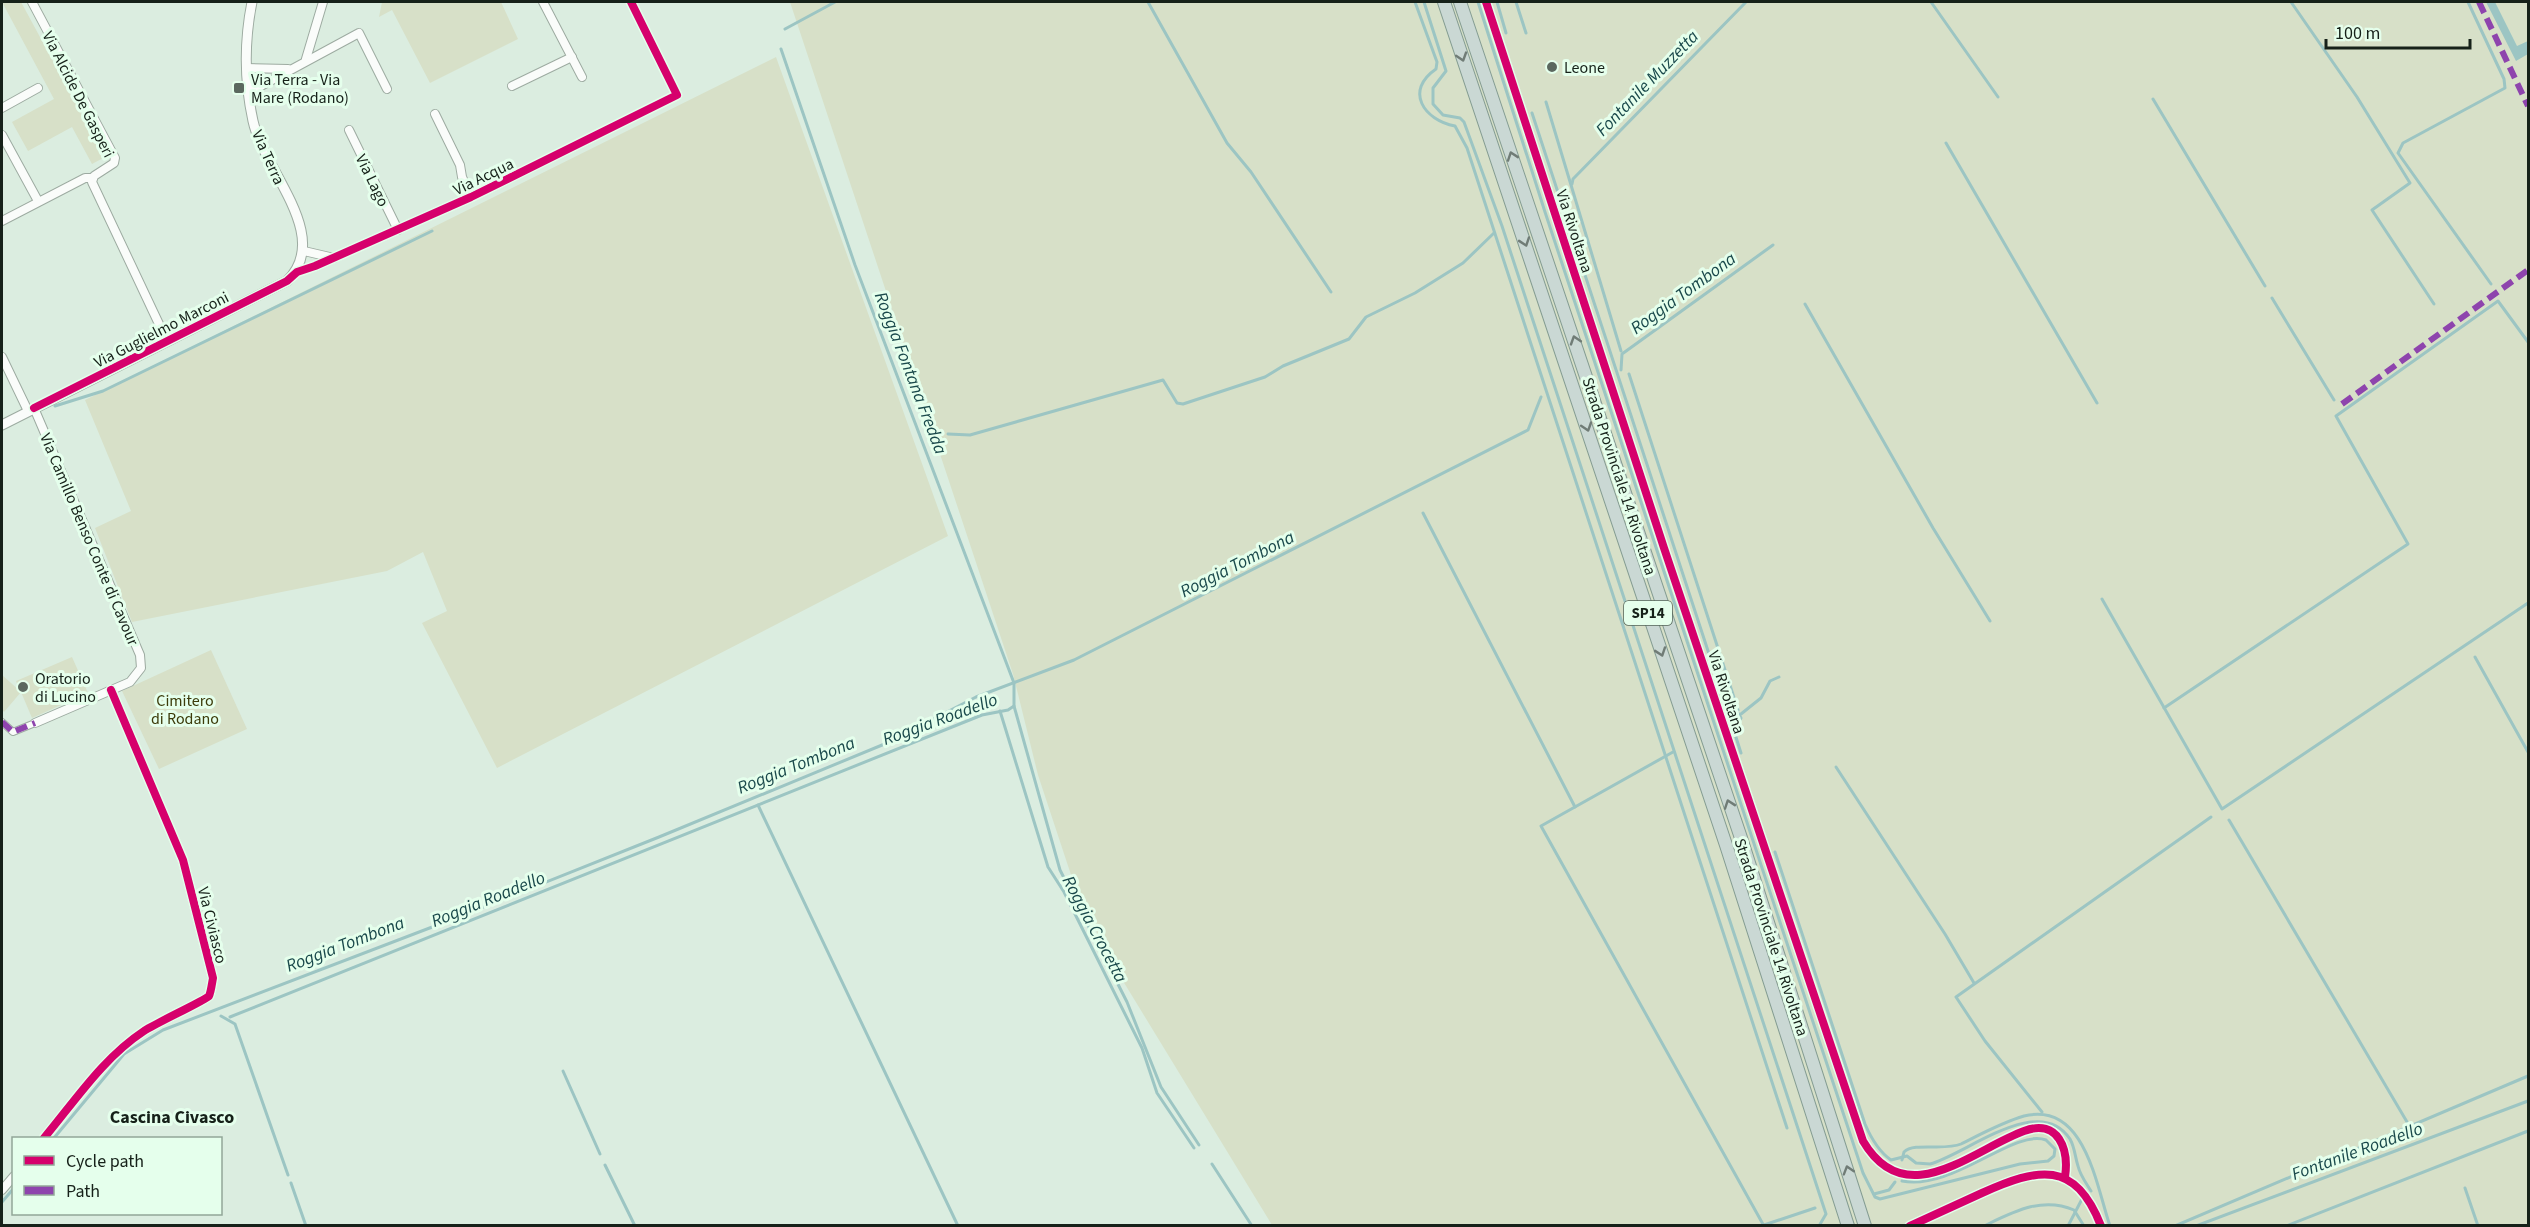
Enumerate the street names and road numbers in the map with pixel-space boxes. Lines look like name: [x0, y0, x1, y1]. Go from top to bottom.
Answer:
street label: Via Alcide De Gasperi: [37, 27, 120, 162]
street label: Via Terra: [246, 127, 290, 188]
street label: Via Lago: [350, 151, 394, 210]
street label: Via Acqua: [450, 153, 517, 201]
street label: Via Rivoltana: [1550, 187, 1598, 276]
street label: Via Guglielmo Marconi: [90, 286, 233, 373]
street label: Strada Provinciale 14 Rivoltana: [1577, 374, 1661, 578]
street label: Via Camillo Benso Conte di Cavour: [34, 430, 144, 649]
road number: SP14: [1624, 601, 1672, 625]
street label: Via Rivoltana: [1702, 648, 1750, 737]
street label: Strada Provinciale 14 Rivoltana: [1729, 835, 1813, 1039]
street label: Via Civiasco: [192, 885, 232, 966]

